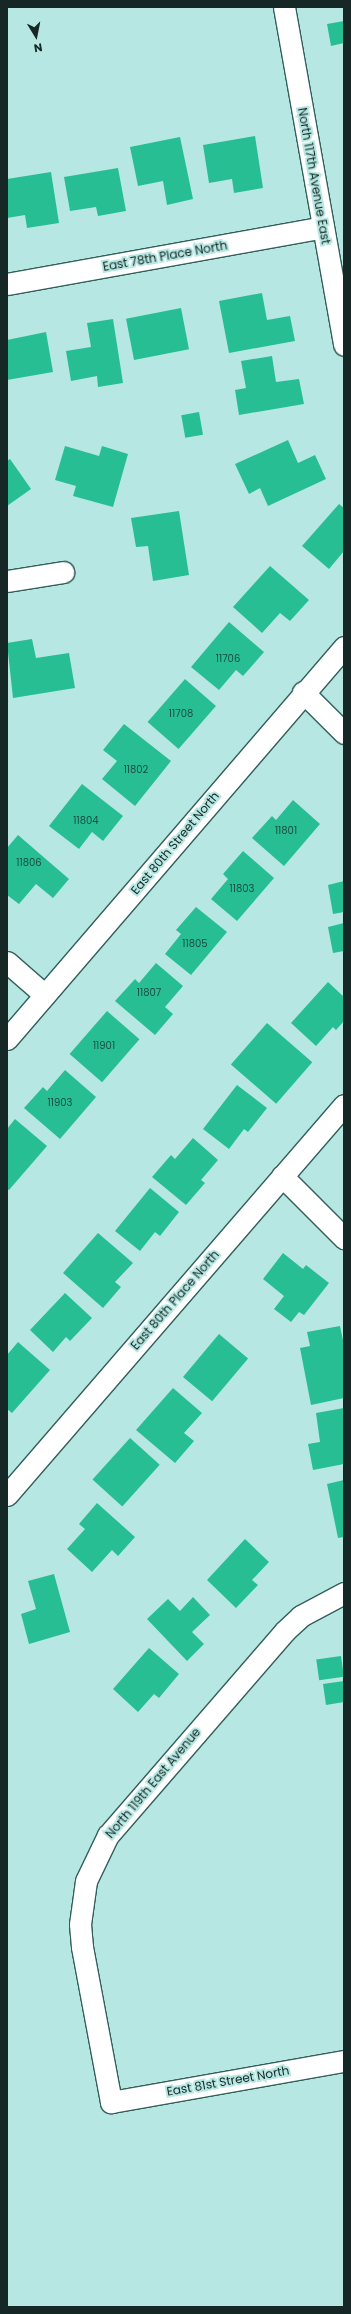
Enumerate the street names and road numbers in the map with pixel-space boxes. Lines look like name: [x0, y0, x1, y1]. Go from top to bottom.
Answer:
street label: North 117th Avenue East: [295, 107, 333, 245]
street label: East 78th Place North: [102, 238, 228, 274]
street label: East 80th Street North: [128, 789, 222, 897]
street label: East 80th Place North: [128, 1247, 222, 1353]
street label: North 119th East Avenue: [103, 1725, 203, 1841]
street label: East 81st Street North: [166, 2063, 290, 2099]

